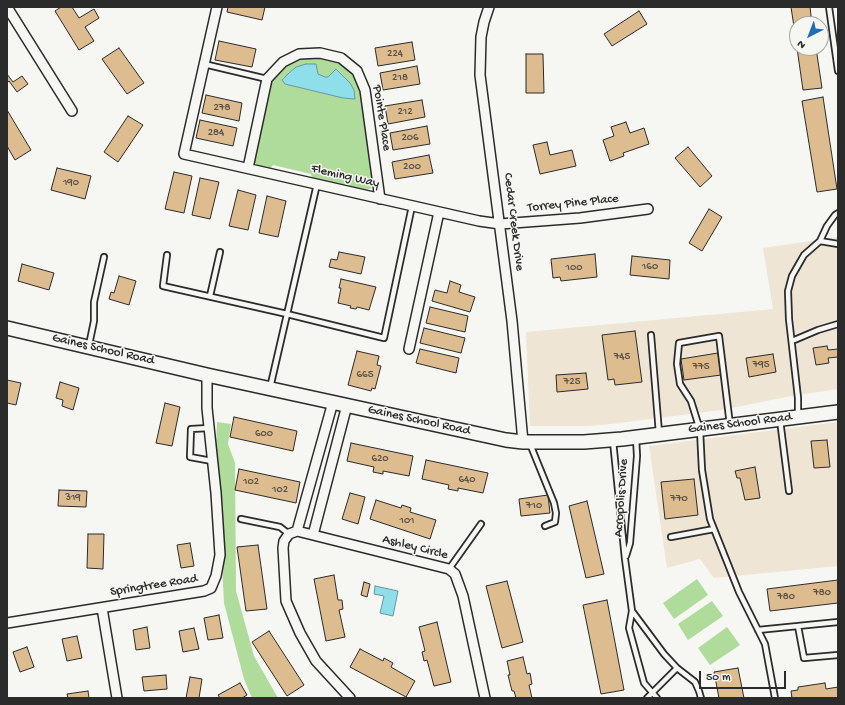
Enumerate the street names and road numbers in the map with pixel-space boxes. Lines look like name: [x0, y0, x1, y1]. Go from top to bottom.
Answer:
street label: Pointe Place: [368, 84, 394, 152]
street label: Fleming Way: [309, 162, 381, 192]
street label: Cedar Creek Drive: [499, 172, 527, 272]
street label: Torrey Pine Place: [527, 191, 619, 217]
street label: Gaines School Road: [50, 331, 156, 369]
street label: Gaines School Road: [366, 403, 472, 439]
street label: Gaines School Road: [687, 410, 793, 438]
street label: Acropolis Drive: [611, 458, 633, 538]
street label: Ashley Circle: [381, 532, 449, 564]
street label: Springtree Road: [109, 571, 199, 601]

